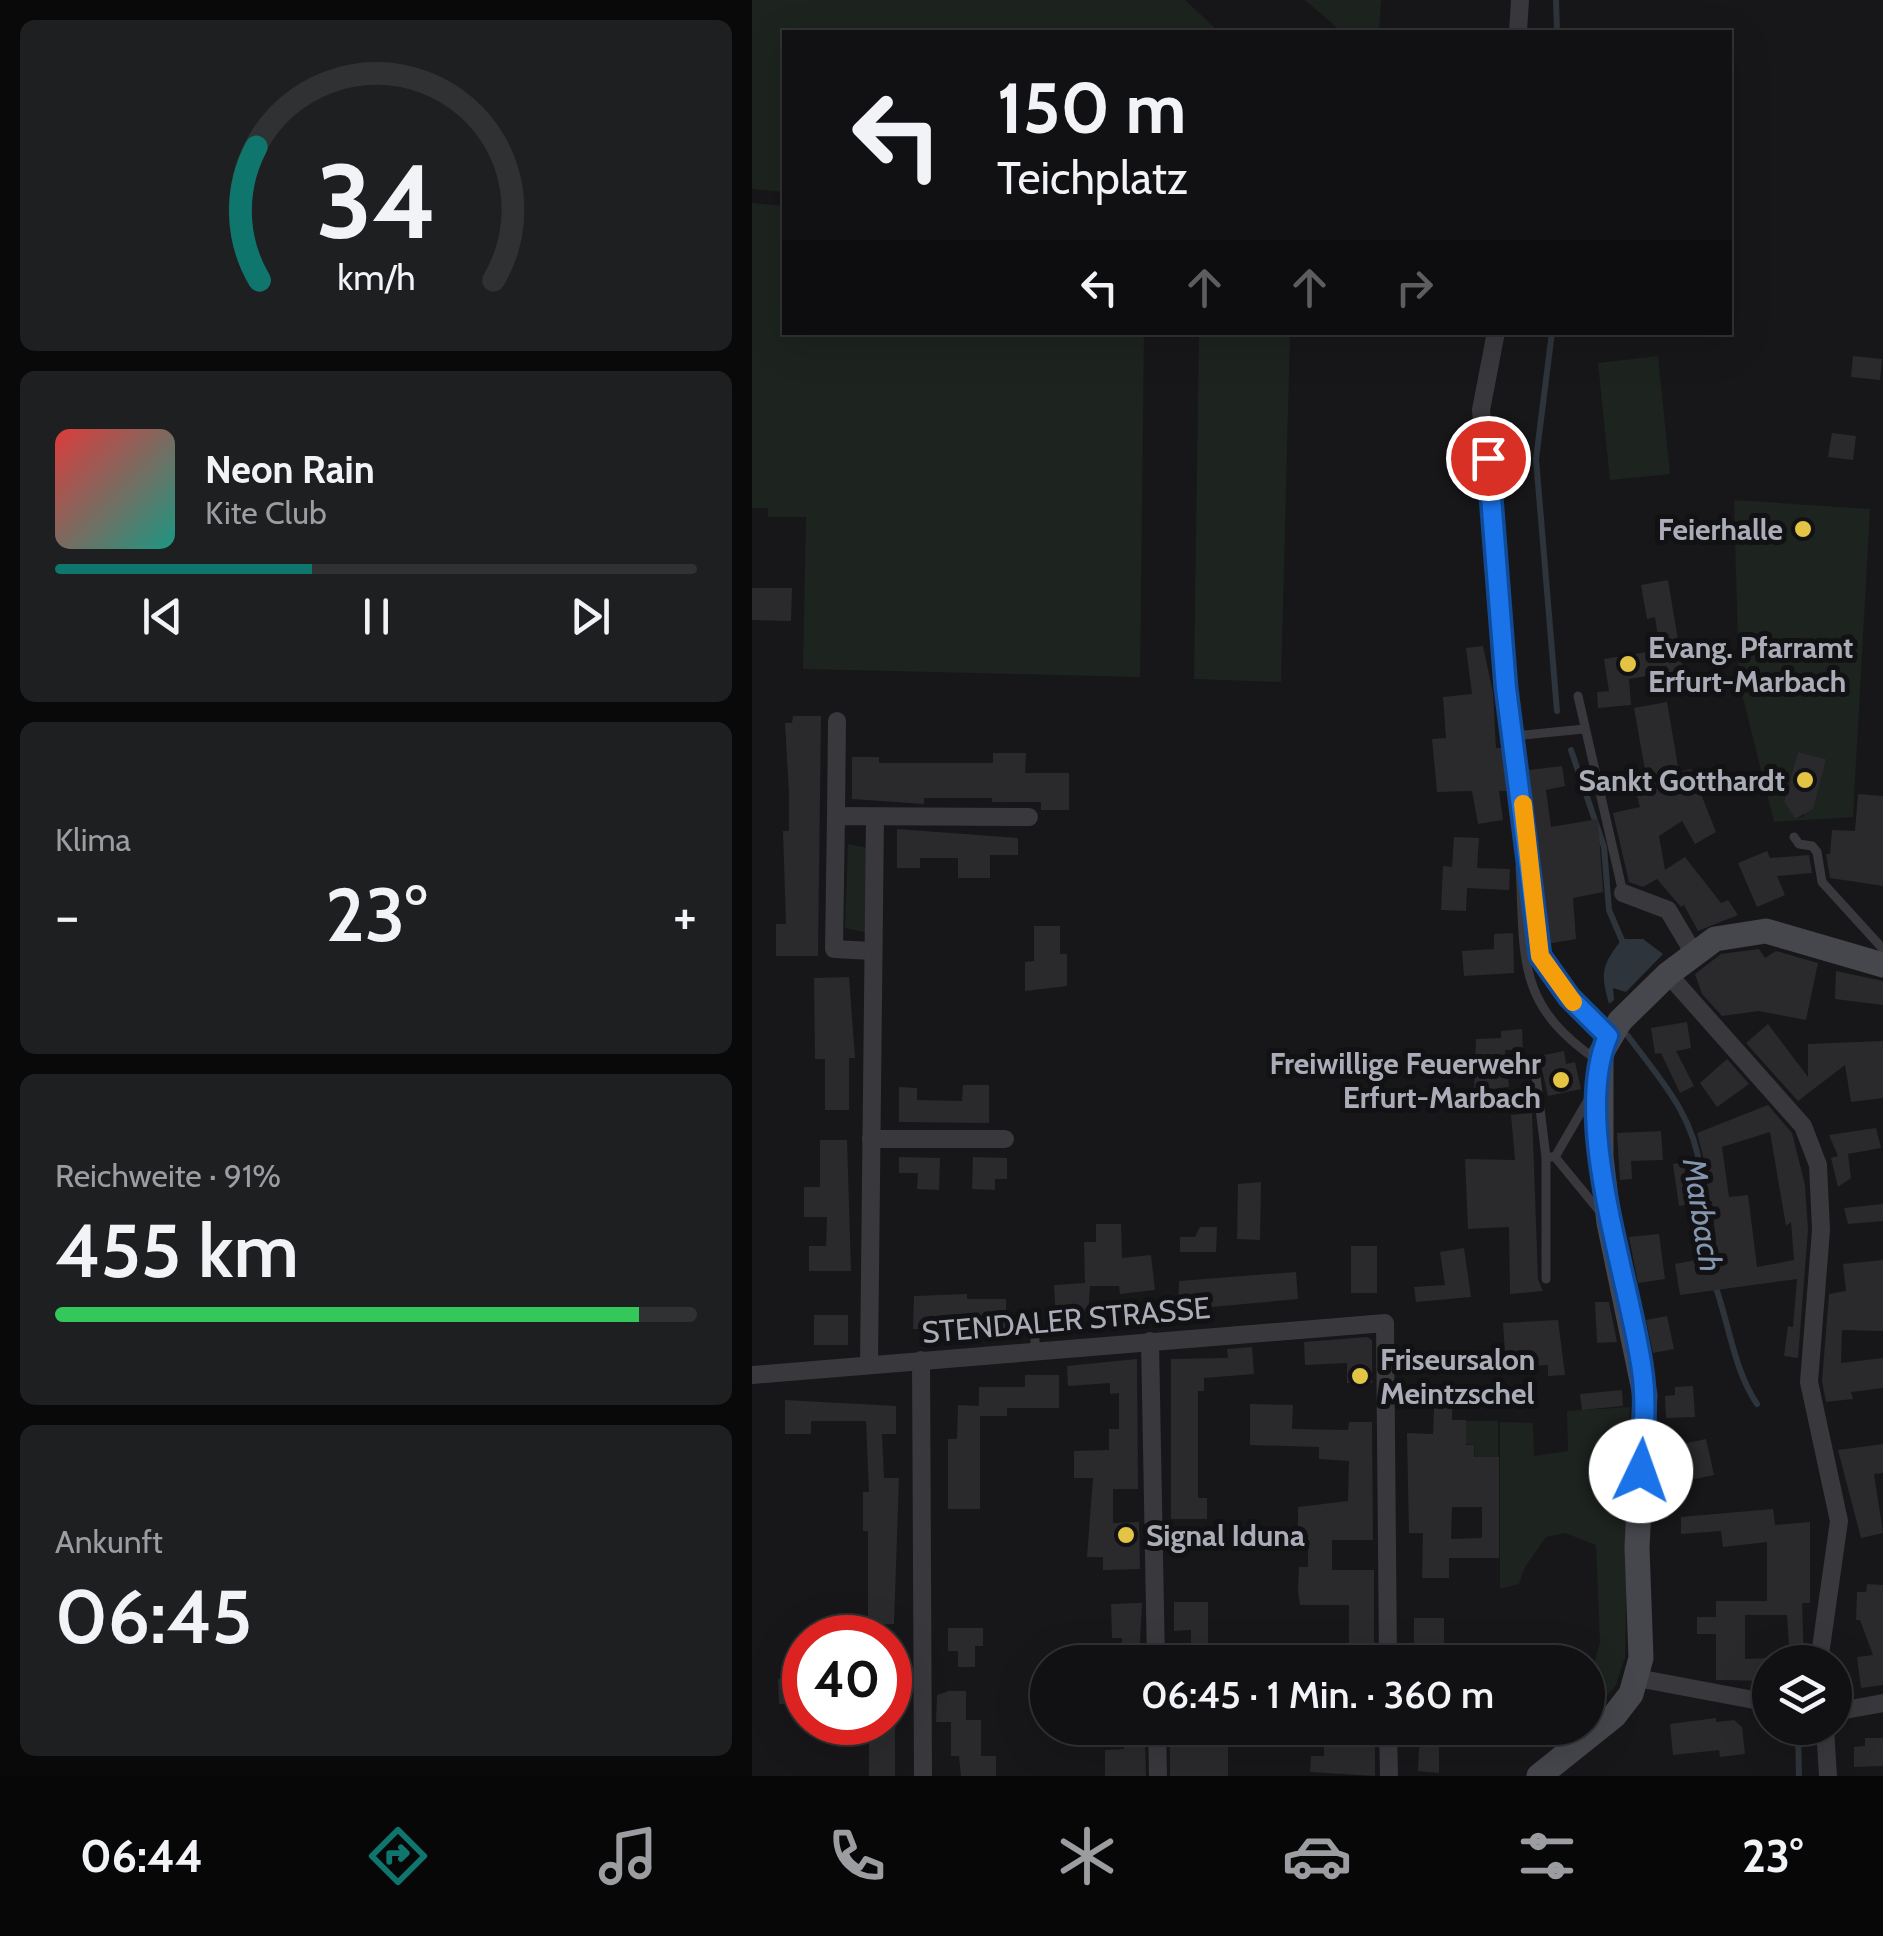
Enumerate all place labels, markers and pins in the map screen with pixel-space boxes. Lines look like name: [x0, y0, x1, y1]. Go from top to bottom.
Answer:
pin: [1446, 416, 1531, 501]
place label: Feierhalle: [1658, 511, 1783, 548]
marker: Feierhalle: [1792, 518, 1814, 540]
place label: Evang. Pfarramt Erfurt-Marbach: [1648, 629, 1853, 700]
marker: Evang. Pfarramt Erfurt-Marbach: [1617, 653, 1639, 675]
place label: Sankt Gotthardt: [1579, 762, 1785, 799]
marker: Sankt Gotthardt: [1794, 769, 1816, 791]
place label: Freiwillige Feuerwehr Erfurt-Marbach: [1269, 1045, 1541, 1116]
marker: Freiwillige Feuerwehr Erfurt-Marbach: [1550, 1069, 1572, 1091]
place label: Friseursalon Meintzschel: [1380, 1341, 1535, 1412]
marker: Friseursalon Meintzschel: [1349, 1365, 1371, 1387]
place label: Signal Iduna: [1146, 1517, 1305, 1554]
marker: Signal Iduna: [1115, 1524, 1137, 1546]

